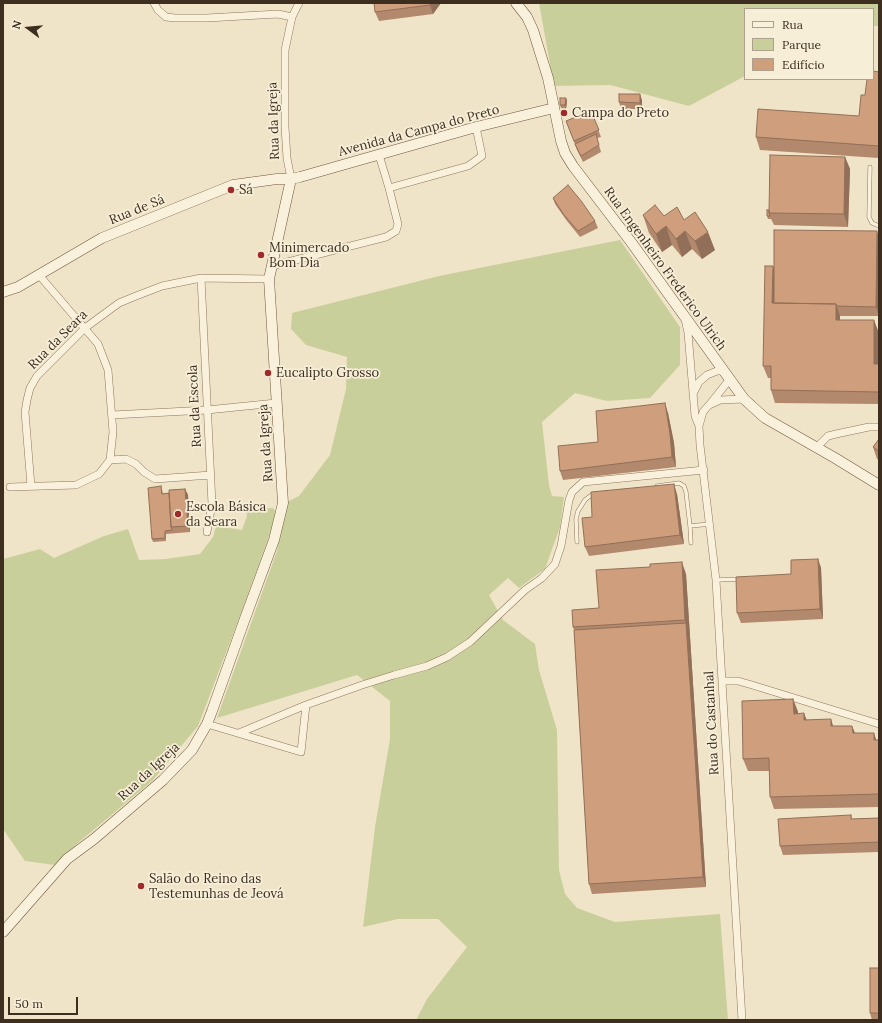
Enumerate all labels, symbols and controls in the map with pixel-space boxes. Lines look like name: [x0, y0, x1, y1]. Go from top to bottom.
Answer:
north arrow: [8, 8, 48, 48]
legend: [744, 8, 874, 80]
text: Rua: [782, 17, 803, 32]
text: N: [9, 19, 24, 31]
text: Parque: [782, 37, 821, 52]
text: Edifício: [782, 57, 825, 72]
street label: Rua da Igreja: [265, 82, 283, 160]
street label: Avenida da Campa do Preto: [337, 102, 501, 160]
place label: Campa do Preto: [572, 105, 669, 121]
marker: Campa do Preto: [559, 108, 569, 118]
place label: Sá: [239, 182, 253, 198]
street label: Rua Engenheiro Frederico Ulrich: [601, 184, 729, 354]
marker: Sá: [226, 185, 236, 195]
street label: Rua de Sá: [107, 192, 167, 228]
place label: Minimercado Bom Dia: [269, 240, 349, 271]
marker: Minimercado Bom Dia: [256, 250, 266, 260]
street label: Rua da Seara: [25, 307, 91, 373]
street label: Rua da Escola: [185, 364, 205, 448]
place label: Eucalipto Grosso: [276, 365, 379, 381]
marker: Eucalipto Grosso: [263, 368, 273, 378]
street label: Rua da Igreja: [255, 404, 277, 482]
place label: Escola Básica da Seara: [186, 499, 266, 530]
marker: Escola Básica da Seara: [173, 509, 183, 519]
street label: Rua do Castanhal: [701, 671, 723, 775]
street label: Rua da Igreja: [115, 740, 183, 804]
place label: Salão do Reino das Testemunhas de Jeová: [149, 871, 284, 902]
marker: Salão do Reino das Testemunhas de Jeová: [136, 881, 146, 891]
scale bar: [10, 989, 80, 1015]
text: 50 m: [15, 996, 43, 1011]

